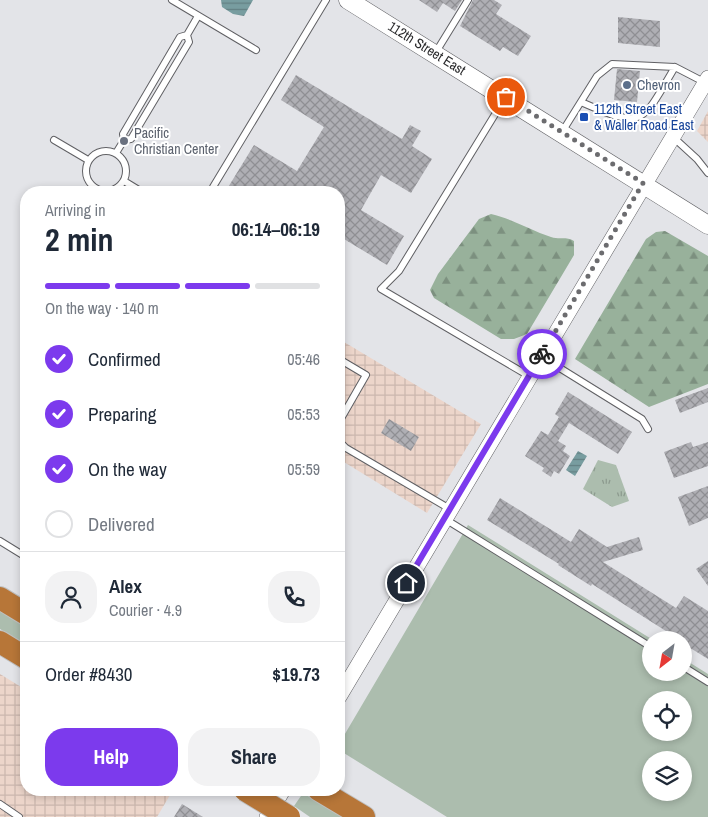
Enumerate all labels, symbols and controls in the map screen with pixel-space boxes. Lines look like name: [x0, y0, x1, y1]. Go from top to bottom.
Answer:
street label: 112th Street East: [385, 17, 469, 79]
pin: [485, 76, 527, 118]
place label: Chevron: [637, 76, 680, 94]
marker: Chevron: [621, 79, 633, 91]
icon: bag: [492, 83, 520, 111]
place label: 112th Street East & Waller Road East: [594, 100, 694, 134]
marker: 112th Street East & Waller Road East: [578, 111, 590, 123]
place label: Pacific Christian Center: [134, 124, 218, 158]
marker: Pacific Christian Center: [118, 135, 130, 147]
text: Arriving in: [45, 199, 106, 221]
text: 06:14–06:19: [232, 216, 320, 242]
text: 2 min: [45, 218, 114, 261]
text: On the way · 140 m: [45, 297, 159, 319]
courier: [517, 329, 567, 379]
icon: bike: [528, 340, 556, 368]
icon: check: [45, 345, 73, 373]
text: Confirmed: [88, 346, 161, 372]
text: 05:46: [287, 348, 320, 370]
icon: check: [45, 400, 73, 428]
text: Preparing: [88, 401, 156, 427]
text: 05:53: [287, 403, 320, 425]
icon: check: [45, 455, 73, 483]
text: On the way: [88, 456, 167, 482]
text: 05:59: [287, 458, 320, 480]
text: Delivered: [88, 511, 155, 537]
pin: [385, 562, 427, 604]
icon: home: [392, 569, 420, 597]
button: person: [45, 571, 97, 623]
button: phone: [268, 571, 320, 623]
text: Alex: [109, 573, 142, 599]
text: Courier · 4.9: [109, 599, 182, 621]
north arrow: [642, 631, 692, 681]
map controls: [642, 631, 692, 801]
text: Order #8430: [45, 661, 132, 687]
text: $19.73: [272, 661, 320, 687]
button: locate: [642, 691, 692, 741]
button: Help: [45, 728, 178, 786]
button: Share: [188, 728, 320, 786]
button: layers: [642, 751, 692, 801]

